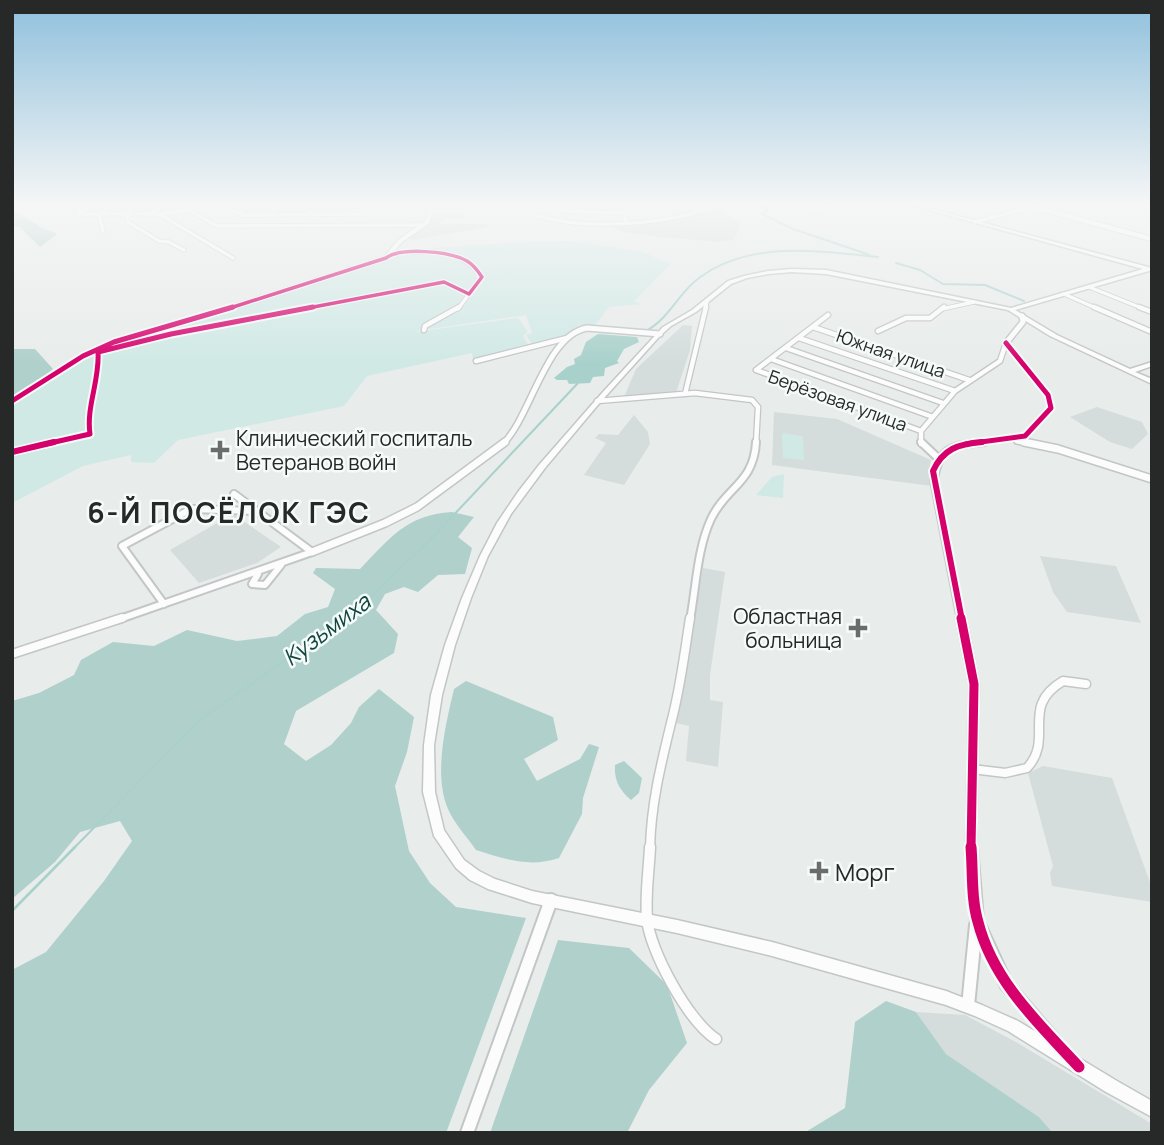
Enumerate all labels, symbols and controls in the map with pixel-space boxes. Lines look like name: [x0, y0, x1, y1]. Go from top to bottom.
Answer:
street label: Южная улица: [833, 323, 949, 383]
street label: Берёзовая улица: [765, 364, 911, 436]
place label: Клинический госпиталь Ветеранов войн: [236, 424, 473, 476]
marker: Клинический госпиталь Ветеранов войн: [210, 440, 230, 460]
district label: 6-Й ПОСЁЛОК ГЭС: [87, 493, 371, 531]
water label: Кузьмиха: [276, 585, 377, 673]
place label: Областная больница: [733, 602, 842, 654]
marker: Областная больница: [848, 618, 868, 638]
place label: Морг: [835, 855, 895, 888]
marker: Морг: [809, 861, 829, 881]

